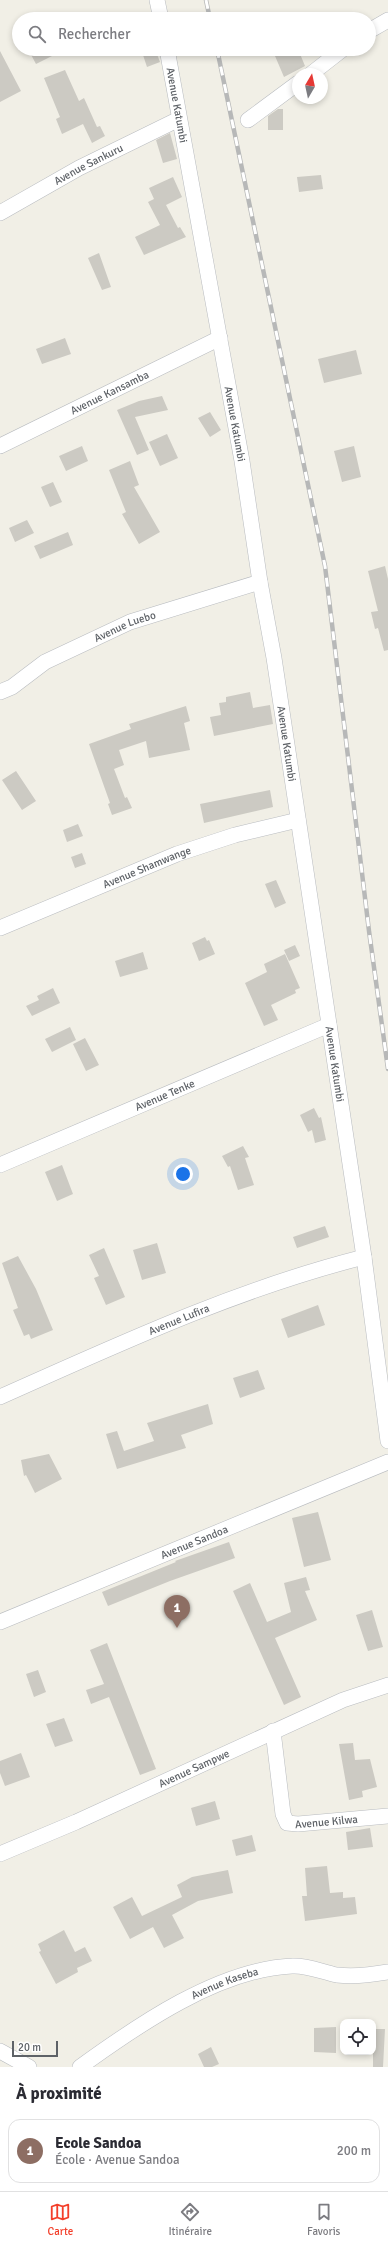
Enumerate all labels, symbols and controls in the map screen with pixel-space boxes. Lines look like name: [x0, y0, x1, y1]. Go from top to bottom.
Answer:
search box: [12, 12, 376, 56]
icon: search: [26, 23, 48, 45]
text: Rechercher: [58, 25, 131, 43]
street label: Avenue Katumbi: [164, 66, 190, 144]
north arrow: [292, 68, 328, 104]
street label: Avenue Sankuru: [51, 141, 125, 187]
street label: Avenue Kansamba: [68, 367, 151, 417]
street label: Avenue Katumbi: [222, 385, 248, 463]
street label: Avenue Luebo: [92, 608, 157, 645]
street label: Avenue Katumbi: [275, 705, 299, 782]
street label: Avenue Shamwange: [101, 843, 192, 891]
street label: Avenue Katumbi: [323, 1025, 347, 1103]
street label: Avenue Tenke: [133, 1076, 197, 1113]
your location: [173, 1164, 193, 1184]
street label: Avenue Lufira: [147, 1301, 211, 1337]
street label: Avenue Sandoa: [158, 1522, 230, 1562]
pin: 1: [164, 1595, 190, 1628]
street label: Avenue Sampwe: [156, 1746, 231, 1790]
street label: Avenue Kilwa: [294, 1812, 359, 1831]
street label: Avenue Kaseba: [189, 1964, 260, 2002]
map controls: [340, 2019, 376, 2055]
button: locate: [340, 2019, 376, 2055]
scale bar: [12, 2039, 58, 2058]
text: 20 m: [18, 2041, 41, 2054]
text: À proximité: [16, 2083, 102, 2104]
text: Ecole Sandoa: [55, 2134, 141, 2152]
text: 1: [26, 2143, 34, 2159]
text: 200 m: [337, 2143, 371, 2159]
text: École · Avenue Sandoa: [55, 2152, 180, 2168]
tab: Carte: [48, 2201, 73, 2238]
tab: Itinéraire: [168, 2201, 212, 2238]
tab: Favoris: [307, 2201, 340, 2238]

